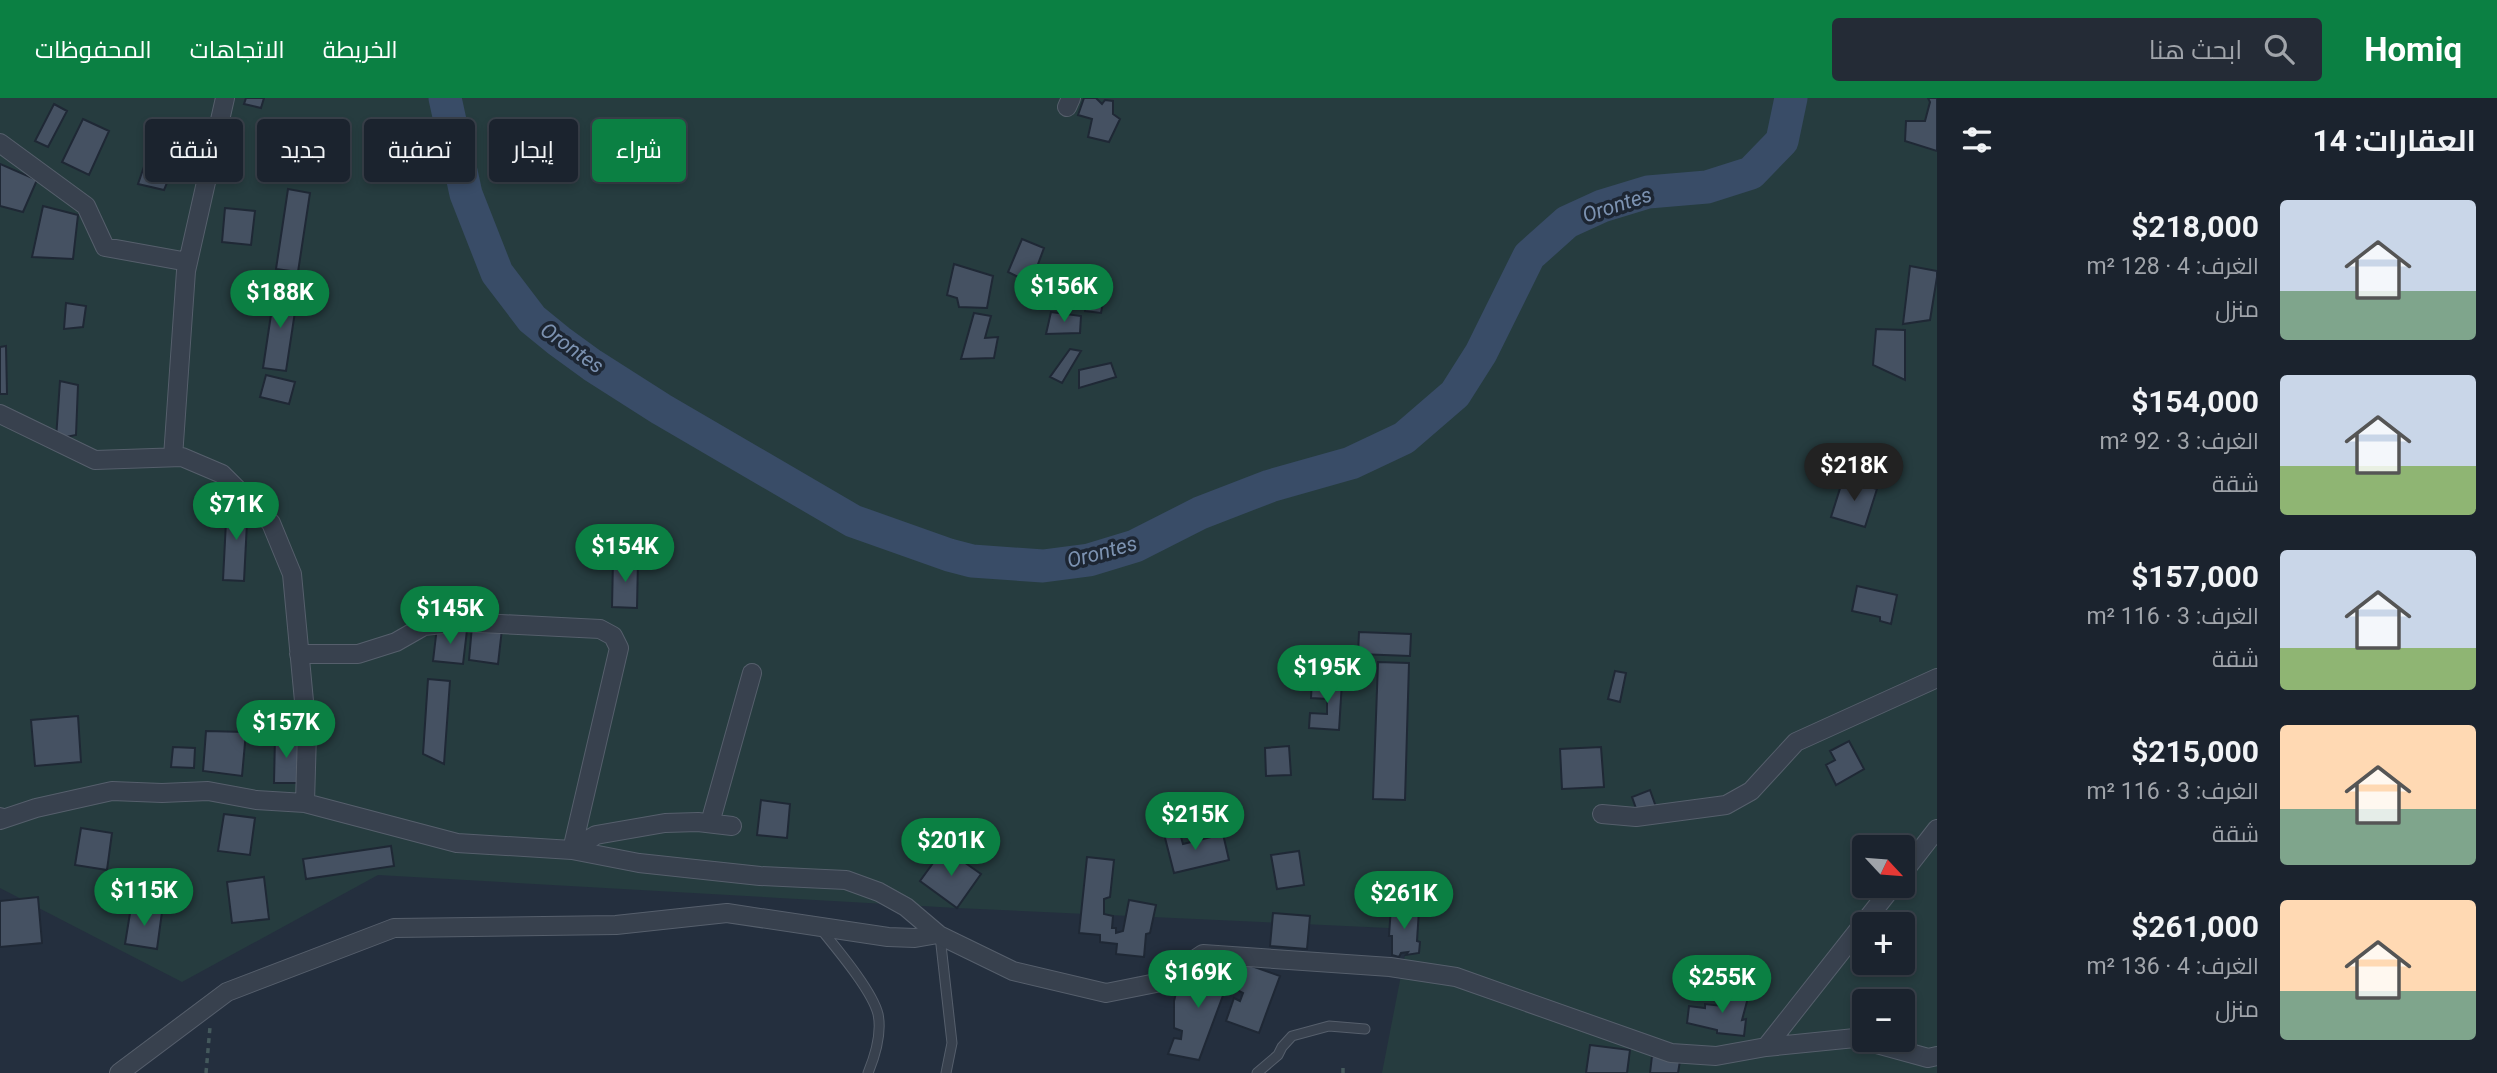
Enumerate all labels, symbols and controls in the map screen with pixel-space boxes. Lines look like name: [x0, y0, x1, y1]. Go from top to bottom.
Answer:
search box: [1832, 18, 2322, 81]
icon: search: [2260, 30, 2298, 68]
text: Homiq: [2364, 30, 2462, 69]
text: ابحث هنا: [2149, 35, 2242, 65]
text: المحفوظات: [35, 36, 152, 64]
text: الاتجاهات: [190, 36, 285, 64]
text: الخريطة: [323, 36, 398, 64]
chip: شقة: [145, 119, 243, 182]
chip: جديد: [257, 119, 350, 182]
chip: تصفية: [364, 119, 475, 182]
chip: إيجار: [489, 119, 578, 182]
chip: شراء: [592, 119, 686, 182]
icon: filters: [1958, 121, 1996, 159]
text: العقارات: 14: [2312, 123, 2476, 158]
water label: Orontes: [1579, 183, 1655, 227]
text: $218,000: [2131, 209, 2259, 244]
icon: home: [2336, 228, 2420, 312]
text: الغرف: 4 · 128 m²: [2086, 253, 2259, 280]
pin: $156K: [1015, 264, 1113, 324]
pin: $188K: [231, 271, 329, 330]
text: $156K: [1030, 273, 1098, 300]
text: $188K: [246, 279, 314, 306]
text: منزل: [2215, 296, 2259, 323]
water label: Orontes: [536, 318, 608, 378]
text: $154,000: [2131, 384, 2259, 419]
icon: home: [2336, 403, 2420, 487]
text: الغرف: 3 · 92 m²: [2099, 428, 2259, 455]
pin: $218K: [1805, 444, 1903, 503]
text: $218K: [1820, 452, 1888, 479]
text: شقة: [2212, 471, 2259, 498]
pin: $71K: [195, 482, 277, 542]
text: $71K: [209, 491, 263, 518]
pin: $154K: [576, 524, 674, 584]
water label: Orontes: [1064, 531, 1140, 573]
text: $154K: [591, 533, 659, 560]
text: $157,000: [2131, 559, 2259, 594]
icon: home: [2336, 578, 2420, 662]
pin: $145K: [401, 587, 499, 646]
text: $145K: [416, 595, 484, 622]
text: الغرف: 3 · 116 m²: [2086, 603, 2259, 630]
pin: $195K: [1278, 646, 1376, 705]
text: شقة: [2212, 646, 2259, 673]
text: $195K: [1293, 654, 1361, 681]
pin: $157K: [237, 700, 335, 760]
text: $157K: [252, 709, 320, 736]
text: $215,000: [2131, 734, 2259, 769]
icon: home: [2336, 753, 2420, 837]
text: الغرف: 3 · 116 m²: [2086, 778, 2259, 805]
pin: $215K: [1146, 792, 1244, 852]
text: $215K: [1161, 801, 1229, 828]
pin: $201K: [902, 818, 1000, 878]
text: شقة: [2212, 821, 2259, 848]
text: $201K: [917, 827, 985, 854]
north arrow: [1852, 835, 1914, 898]
map controls: [1852, 835, 1915, 1052]
pin: $115K: [95, 868, 193, 928]
pin: $261K: [1355, 872, 1453, 931]
text: $115K: [110, 877, 178, 904]
text: $261K: [1370, 880, 1438, 907]
text: $261,000: [2131, 909, 2259, 944]
button: +: [1852, 912, 1915, 975]
icon: home: [2336, 928, 2420, 1012]
pin: $169K: [1149, 950, 1247, 1010]
text: الغرف: 4 · 136 m²: [2086, 953, 2259, 980]
pin: $255K: [1673, 956, 1771, 1015]
text: $169K: [1164, 959, 1232, 986]
text: $255K: [1688, 964, 1756, 991]
button: −: [1852, 989, 1915, 1052]
text: منزل: [2215, 996, 2259, 1023]

